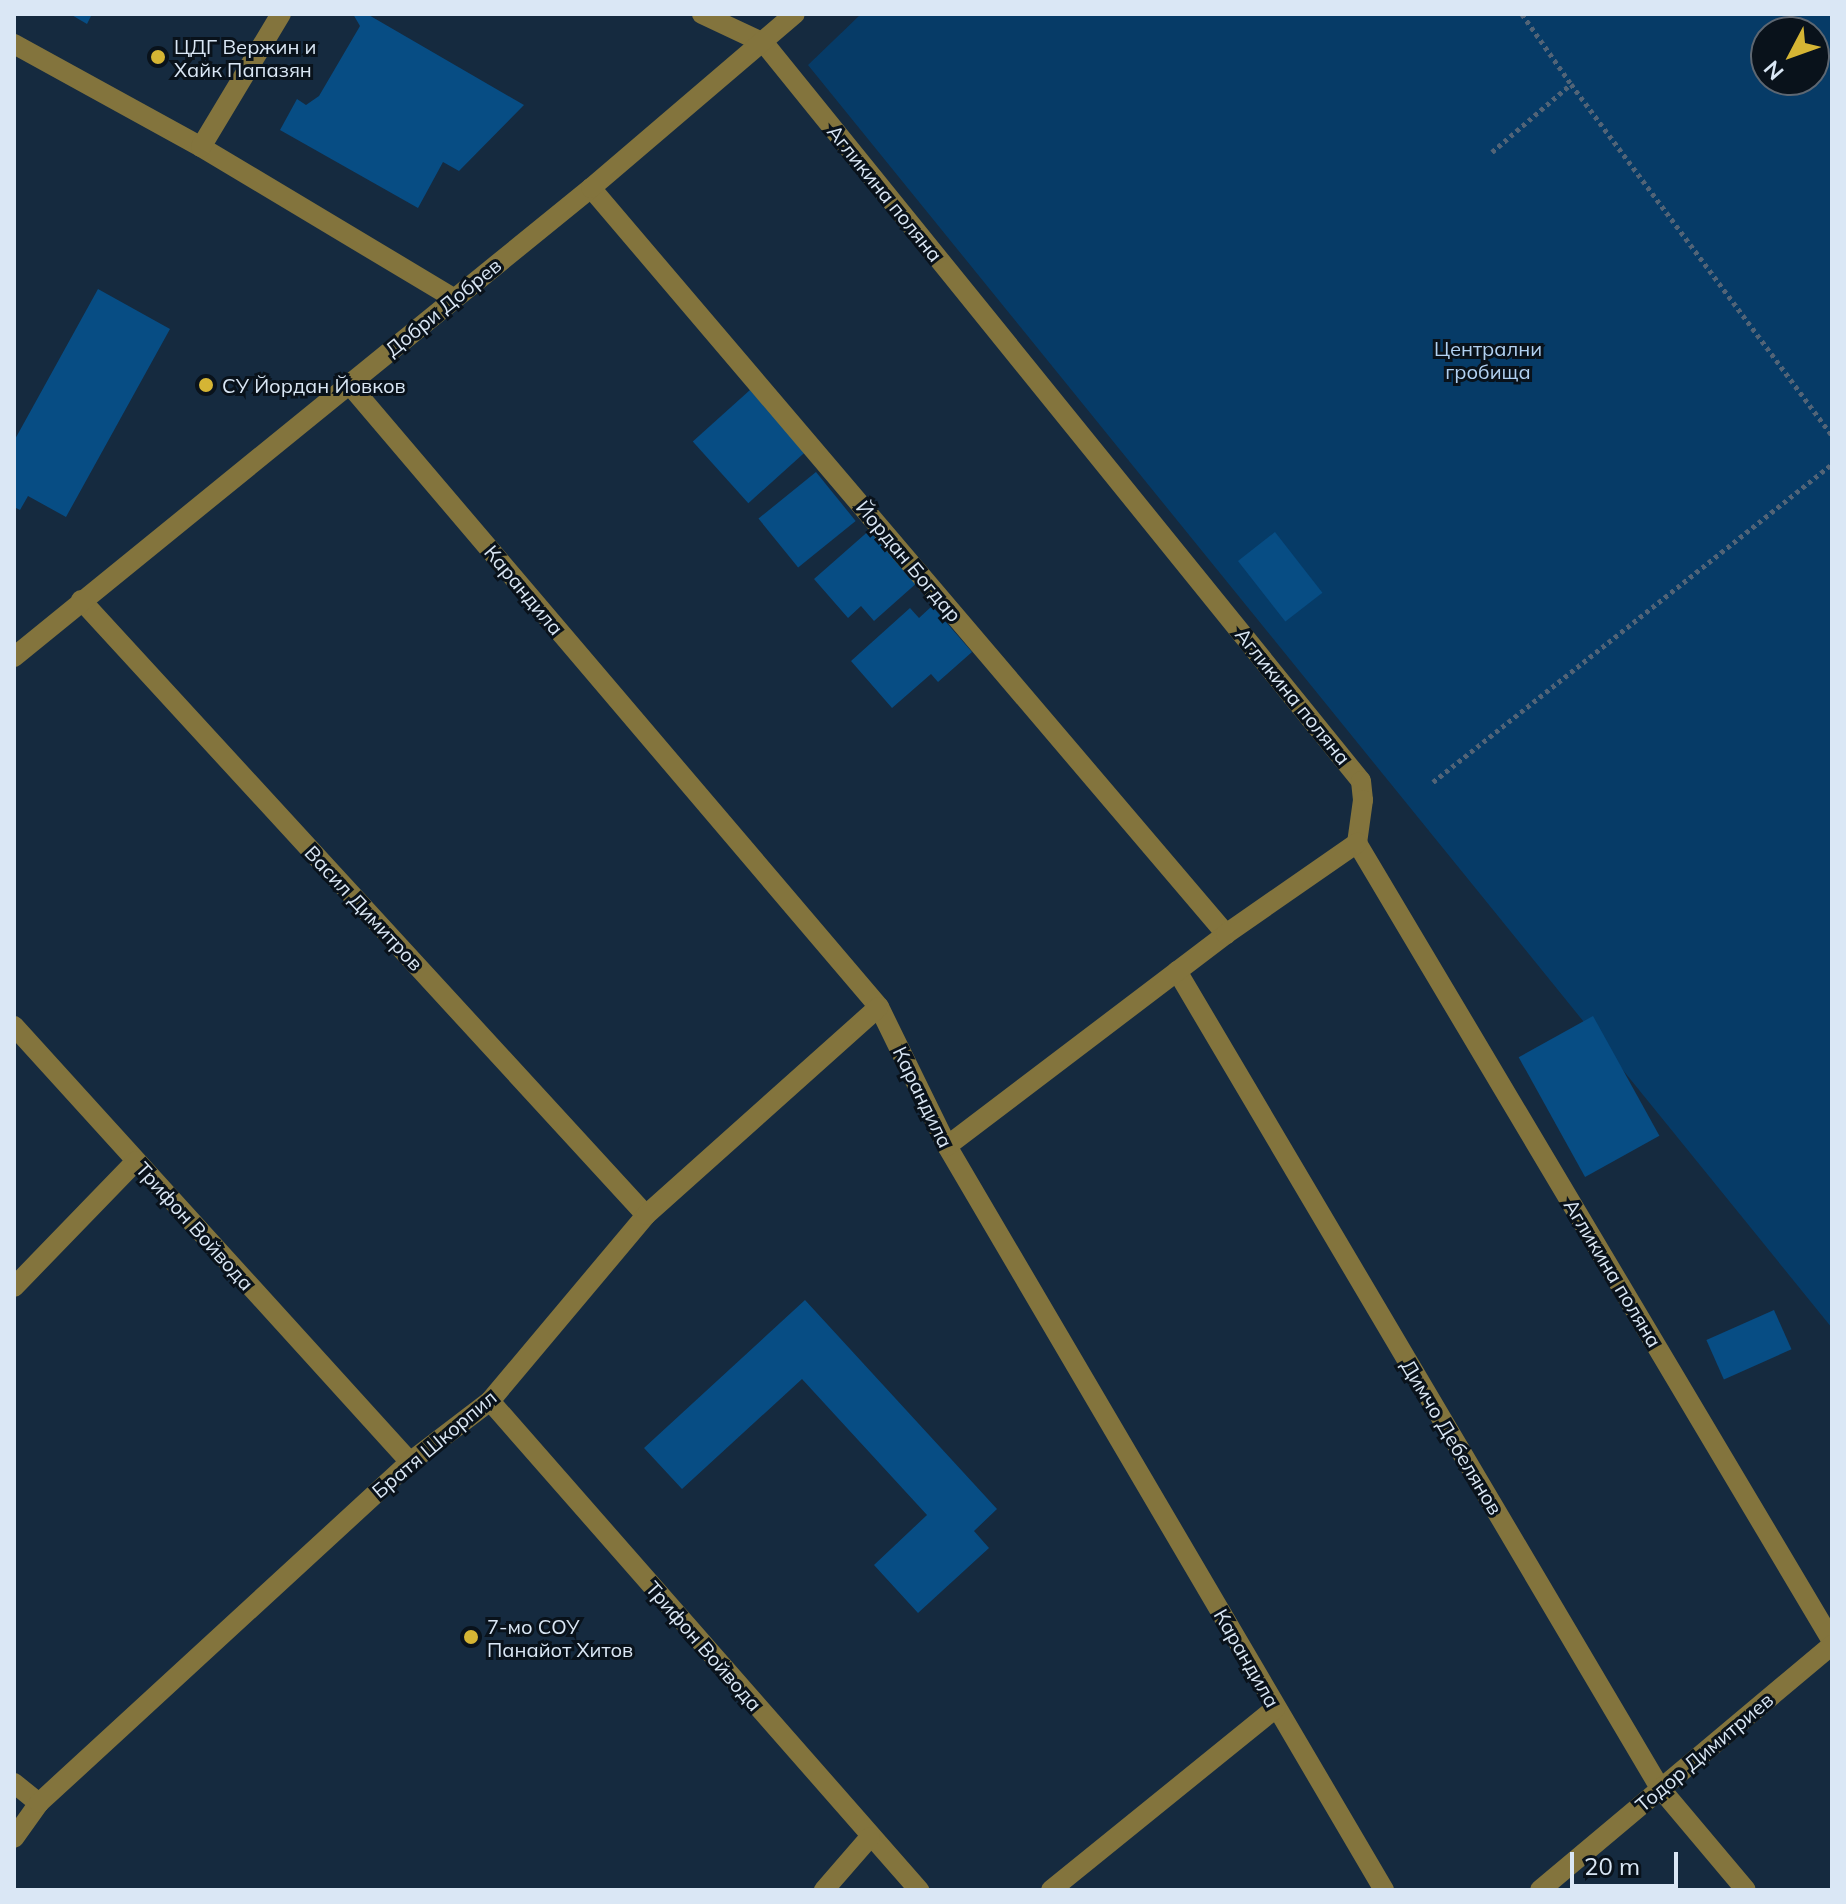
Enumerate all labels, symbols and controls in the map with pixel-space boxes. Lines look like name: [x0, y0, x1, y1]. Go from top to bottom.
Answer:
north arrow: [1750, 16, 1830, 96]
place label: ЦДГ Вержин и Хайк Папазян: [174, 34, 316, 81]
marker: ЦДГ Вержин и Хайк Папазян: [149, 48, 167, 66]
text: N: [1757, 55, 1789, 86]
street label: Агликина поляна: [822, 120, 948, 266]
street label: Добри Добрев: [380, 253, 506, 361]
park label: Централни гробища: [1434, 336, 1542, 383]
place label: СУ Йордан Йовков: [222, 373, 406, 397]
marker: СУ Йордан Йовков: [197, 376, 215, 394]
street label: Йордан Богдар: [851, 495, 967, 627]
street label: Карандила: [480, 540, 568, 640]
street label: Агликина поляна: [1230, 623, 1356, 769]
street label: Васил Димитров: [300, 841, 428, 975]
street label: Карандила: [888, 1042, 958, 1152]
street label: Трифон Войвода: [131, 1157, 259, 1295]
street label: Агликина поляна: [1559, 1194, 1667, 1352]
street label: Димчо Дебелянов: [1396, 1355, 1508, 1519]
street label: Братя Шкорпил: [367, 1385, 501, 1503]
street label: Трифон Войвода: [641, 1576, 767, 1716]
street label: Карандила: [1209, 1604, 1285, 1712]
place label: 7-мо СОУ Панайот Хитов: [487, 1614, 633, 1661]
marker: 7-мо СОУ Панайот Хитов: [462, 1628, 480, 1646]
street label: Тодор Димитриев: [1630, 1687, 1778, 1817]
scale bar: [1574, 1836, 1682, 1886]
text: 20 m: [1584, 1851, 1640, 1881]

